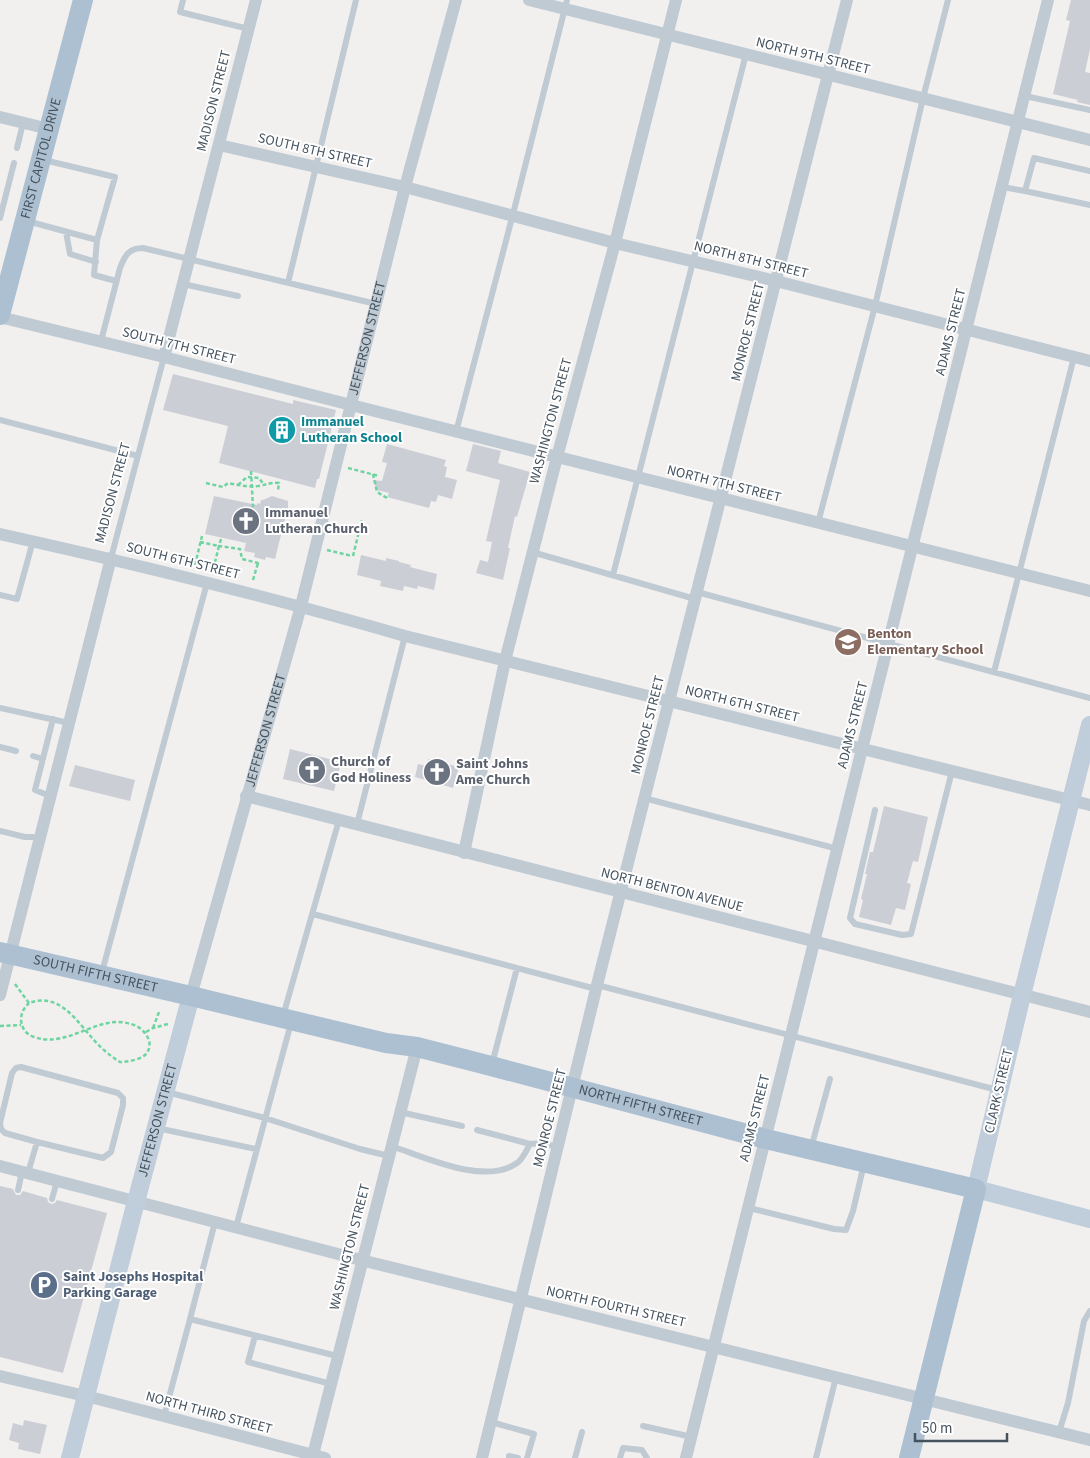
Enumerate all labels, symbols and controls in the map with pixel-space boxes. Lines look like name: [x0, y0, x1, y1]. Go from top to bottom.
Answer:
street label: NORTH 9TH STREET: [754, 32, 873, 80]
street label: MADISON STREET: [192, 48, 236, 154]
street label: FIRST CAPITOL DRIVE: [16, 96, 67, 221]
street label: SOUTH 8TH STREET: [256, 128, 375, 174]
street label: NORTH 8TH STREET: [692, 236, 811, 284]
street label: JEFFERSON STREET: [344, 279, 391, 397]
street label: MONROE STREET: [726, 280, 770, 383]
street label: ADAMS STREET: [931, 286, 972, 378]
street label: SOUTH 7TH STREET: [120, 322, 238, 370]
street label: WASHINGTON STREET: [525, 355, 578, 486]
place label: Immanuel Lutheran School: [301, 412, 402, 448]
building icon: Immanuel Lutheran School: [267, 415, 297, 445]
street label: MADISON STREET: [90, 440, 136, 546]
street label: NORTH 7TH STREET: [665, 460, 784, 508]
place label: Immanuel Lutheran Church: [265, 503, 368, 539]
church icon: Immanuel Lutheran Church: [231, 506, 261, 536]
street label: SOUTH 6TH STREET: [124, 537, 242, 585]
place label: Benton Elementary School: [867, 624, 983, 660]
school or university icon: Benton Elementary School: [833, 627, 863, 657]
street label: JEFFERSON STREET: [240, 671, 292, 789]
street label: MONROE STREET: [626, 673, 670, 776]
street label: ADAMS STREET: [833, 679, 874, 771]
street label: NORTH 6TH STREET: [683, 680, 802, 728]
place label: Church of God Holiness: [331, 752, 411, 788]
place label: Saint Johns Ame Church: [455, 754, 530, 790]
church icon: Church of God Holiness: [297, 755, 327, 785]
church icon: Saint Johns Ame Church: [422, 757, 452, 787]
street label: NORTH BENTON AVENUE: [599, 863, 745, 917]
street label: SOUTH FIFTH STREET: [31, 950, 160, 998]
street label: CLARK STREET: [980, 1046, 1019, 1135]
street label: JEFFERSON STREET: [133, 1061, 183, 1179]
street label: MONROE STREET: [528, 1066, 572, 1169]
street label: ADAMS STREET: [735, 1072, 776, 1164]
street label: NORTH FIFTH STREET: [576, 1080, 705, 1132]
street label: WASHINGTON STREET: [325, 1181, 375, 1312]
place label: Saint Josephs Hospital Parking Garage: [63, 1267, 203, 1303]
parking icon: Saint Josephs Hospital Parking Garage: [29, 1270, 59, 1300]
street label: NORTH FOURTH STREET: [544, 1281, 688, 1333]
street label: NORTH THIRD STREET: [144, 1386, 275, 1440]
scale bar: [915, 1410, 1008, 1442]
text: 50 m: [922, 1418, 952, 1439]

